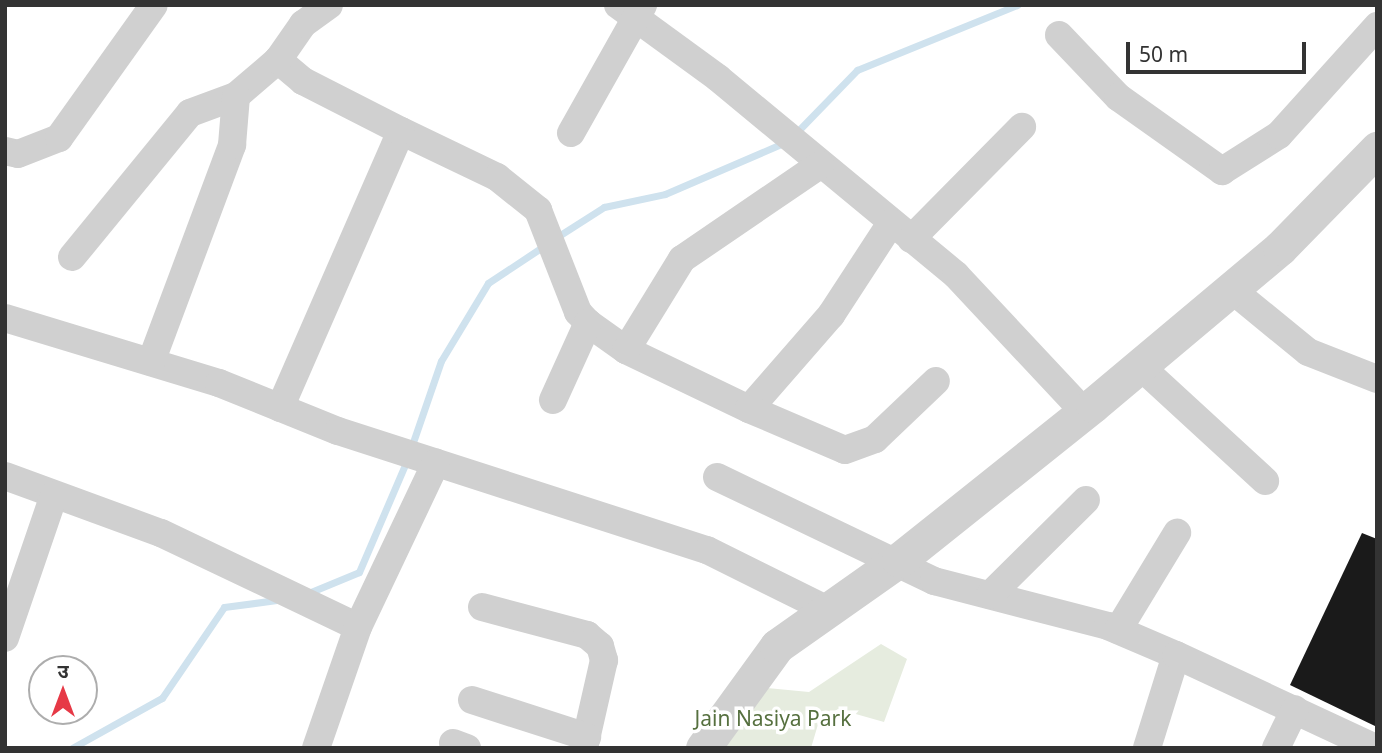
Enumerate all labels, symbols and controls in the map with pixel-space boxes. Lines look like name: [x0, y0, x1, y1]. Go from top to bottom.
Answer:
scale bar: [1130, 28, 1310, 72]
text: 50 m: [1139, 40, 1188, 68]
north arrow: [28, 655, 98, 725]
text: उ: [57, 658, 69, 684]
park label: Jain Nasiya Park: [695, 705, 851, 731]

